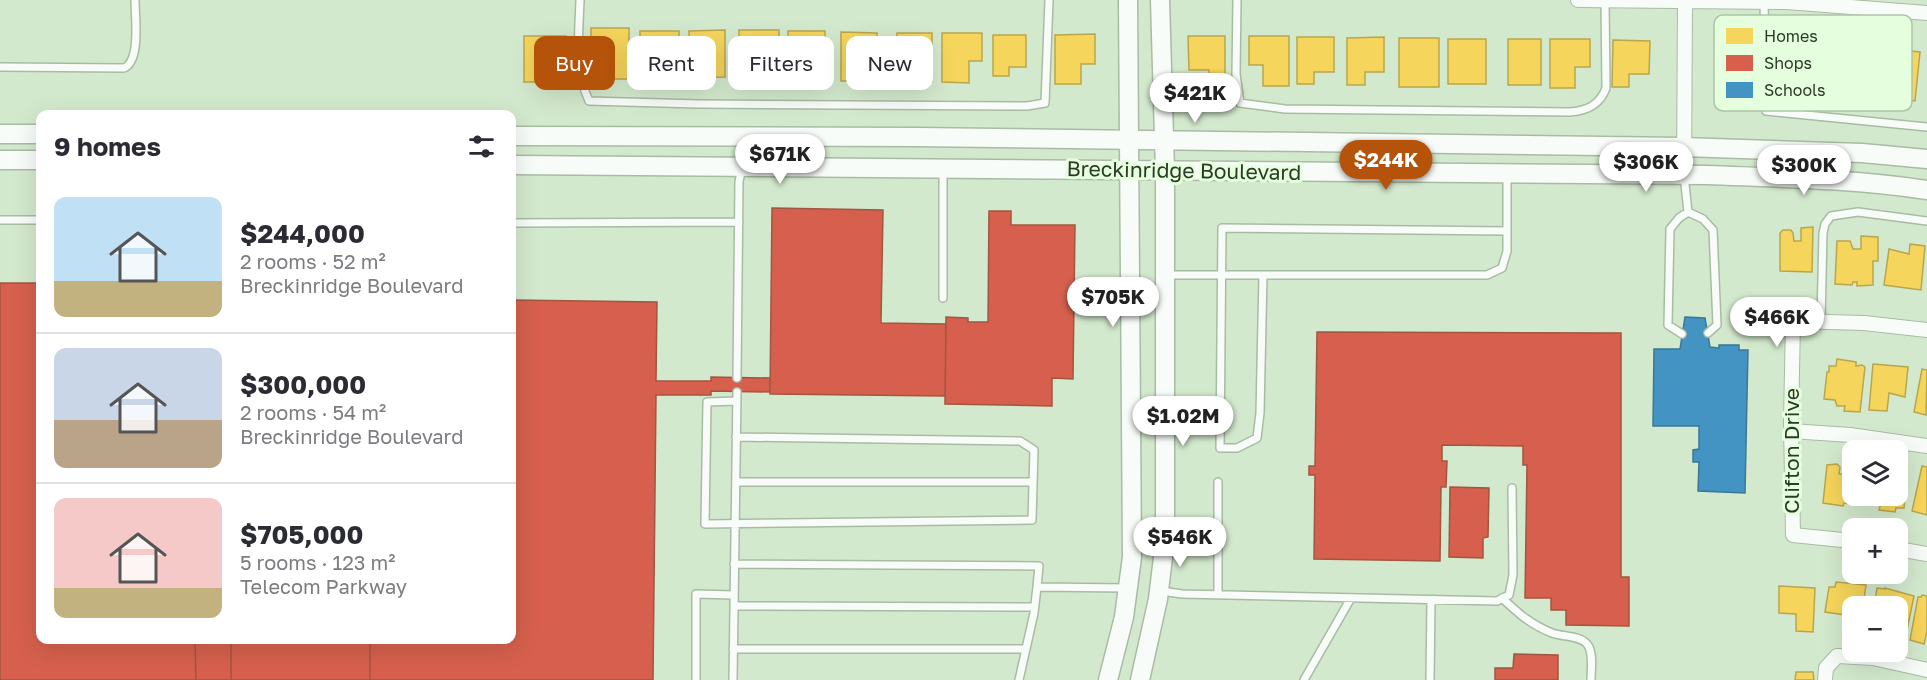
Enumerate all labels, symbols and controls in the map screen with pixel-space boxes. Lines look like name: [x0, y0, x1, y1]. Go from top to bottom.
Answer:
legend: [1714, 15, 1912, 111]
text: Homes: [1764, 26, 1818, 46]
chip: Buy: [534, 36, 615, 90]
chip: Rent: [627, 36, 716, 90]
chip: Filters: [728, 36, 834, 90]
chip: New: [846, 36, 933, 90]
text: Shops: [1764, 53, 1812, 73]
pin: $421K: [1153, 73, 1237, 124]
text: $421K: [1164, 80, 1226, 104]
text: Schools: [1764, 80, 1826, 100]
icon: filters: [465, 130, 498, 163]
text: 9 homes: [54, 131, 161, 162]
pin: $671K: [738, 134, 822, 185]
pin: $244K: [1344, 140, 1428, 191]
text: $671K: [749, 141, 811, 165]
pin: $306K: [1604, 142, 1688, 193]
pin: $300K: [1762, 145, 1846, 196]
text: $244K: [1353, 147, 1419, 171]
text: $306K: [1613, 149, 1679, 173]
text: $300K: [1771, 152, 1837, 176]
street label: Breckinridge Boulevard: [1066, 155, 1302, 185]
text: $244,000: [240, 218, 365, 249]
icon: home: [102, 221, 174, 293]
text: 2 rooms · 52 m²: [240, 249, 386, 273]
text: Breckinridge Boulevard: [240, 273, 464, 297]
pin: $705K: [1071, 277, 1155, 328]
text: $705K: [1081, 284, 1145, 308]
pin: $466K: [1735, 297, 1819, 348]
text: $466K: [1744, 304, 1810, 328]
text: $300,000: [240, 369, 366, 400]
icon: home: [102, 372, 174, 444]
street label: Clifton Drive: [1778, 388, 1804, 514]
pin: $1.02M: [1134, 396, 1232, 447]
text: 2 rooms · 54 m²: [240, 400, 386, 424]
text: $1.02M: [1146, 403, 1220, 427]
text: Breckinridge Boulevard: [240, 424, 464, 448]
map controls: [1842, 440, 1908, 662]
button: layers: [1842, 440, 1908, 506]
pin: $546K: [1138, 517, 1222, 568]
button: +: [1842, 518, 1908, 584]
text: $705,000: [240, 519, 363, 550]
icon: home: [102, 522, 174, 594]
text: $546K: [1147, 524, 1213, 548]
text: 5 rooms · 123 m²: [240, 550, 395, 574]
text: Telecom Parkway: [240, 574, 407, 598]
button: −: [1842, 596, 1908, 662]

